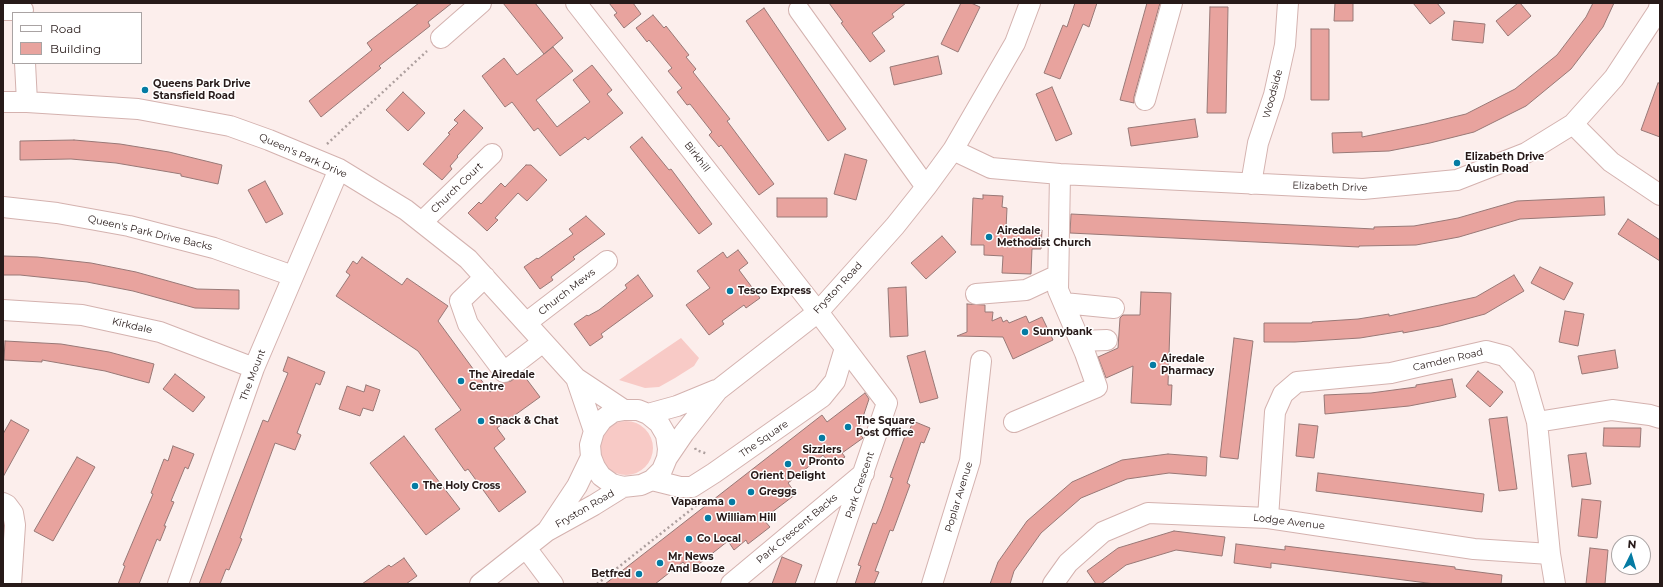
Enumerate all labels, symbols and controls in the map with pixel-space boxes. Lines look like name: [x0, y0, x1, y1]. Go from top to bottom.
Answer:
legend: [12, 12, 142, 64]
text: Road: [50, 21, 81, 36]
text: Building: [50, 41, 101, 56]
street label: Woodside: [1261, 68, 1285, 120]
place label: Queens Park Drive Stansfield Road: [153, 78, 251, 102]
marker: Queens Park Drive Stansfield Road: [140, 85, 150, 95]
street label: Queen's Park Drive: [257, 131, 349, 181]
street label: Birkhill: [682, 140, 712, 174]
place label: Elizabeth Drive Austin Road: [1465, 151, 1544, 174]
marker: Elizabeth Drive Austin Road: [1452, 158, 1462, 168]
street label: Church Court: [429, 160, 485, 216]
street label: Elizabeth Drive: [1292, 180, 1368, 194]
street label: Queen's Park Drive Backs: [87, 213, 213, 253]
place label: Airedale Methodist Church: [997, 225, 1091, 248]
marker: Airedale Methodist Church: [984, 232, 994, 242]
street label: Fryston Road: [811, 260, 865, 316]
street label: Church Mews: [536, 266, 598, 318]
place label: Tesco Express: [738, 285, 811, 297]
marker: Tesco Express: [725, 286, 735, 296]
street label: Kirkdale: [111, 316, 153, 336]
place label: Sunnybank: [1033, 326, 1092, 338]
marker: Sunnybank: [1020, 327, 1030, 337]
street label: Camden Road: [1412, 346, 1484, 374]
street label: The Mount: [238, 347, 268, 403]
place label: Airedale Pharmacy: [1161, 353, 1214, 376]
marker: Airedale Pharmacy: [1148, 360, 1158, 370]
place label: The Airedale Centre: [469, 369, 535, 392]
marker: The Airedale Centre: [456, 376, 466, 386]
place label: Snack & Chat: [489, 415, 559, 427]
place label: The Square Post Office: [856, 415, 915, 438]
marker: Snack & Chat: [476, 416, 486, 426]
street label: The Square: [737, 418, 791, 460]
marker: The Square Post Office: [843, 422, 853, 432]
marker: Sizzlers v Pronto: [817, 433, 827, 443]
place label: Sizzlers v Pronto: [800, 444, 844, 468]
street label: Park Crescent: [843, 450, 877, 520]
marker: Orient Delight: [783, 459, 793, 469]
street label: Poplar Avenue: [943, 460, 975, 534]
place label: Orient Delight: [751, 470, 825, 482]
place label: The Holy Cross: [423, 480, 500, 492]
marker: The Holy Cross: [410, 481, 420, 491]
place label: Greggs: [759, 486, 797, 498]
street label: Fryston Road: [553, 487, 617, 531]
marker: Greggs: [746, 487, 756, 497]
street label: Park Crescent Backs: [754, 492, 840, 566]
place label: Vaparama: [671, 496, 724, 508]
marker: Vaparama: [727, 497, 737, 507]
place label: William Hill: [716, 512, 776, 524]
street label: Lodge Avenue: [1252, 512, 1326, 532]
marker: William Hill: [703, 513, 713, 523]
place label: Co Local: [697, 533, 741, 545]
marker: Co Local: [684, 534, 694, 544]
north arrow: [1611, 535, 1651, 575]
text: N: [1627, 537, 1637, 551]
place label: Mr News And Booze: [668, 551, 725, 574]
marker: Mr News And Booze: [655, 558, 665, 568]
place label: Betfred: [591, 568, 631, 580]
marker: Betfred: [634, 569, 644, 579]

